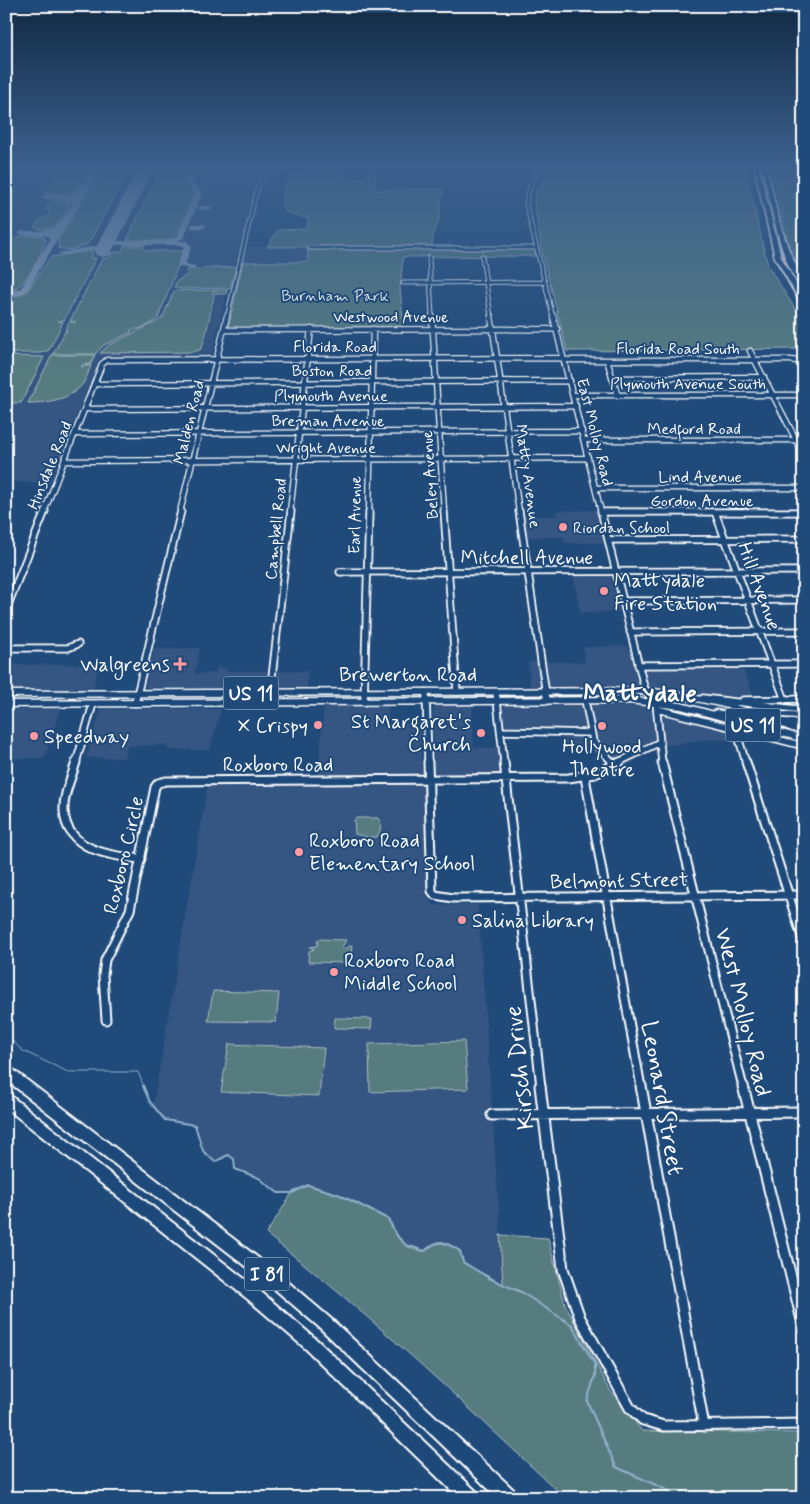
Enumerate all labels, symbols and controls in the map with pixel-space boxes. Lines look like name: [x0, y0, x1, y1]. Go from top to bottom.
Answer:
park label: Burnham Park: [281, 286, 389, 307]
street label: Westwood Avenue: [333, 307, 449, 328]
street label: Florida Road: [293, 337, 377, 358]
street label: Florida Road South: [616, 339, 740, 360]
street label: Boston Road: [292, 361, 372, 382]
street label: Plymouth Avenue South: [610, 374, 766, 395]
street label: East Molloy Road: [571, 376, 618, 489]
street label: Malden Road: [169, 378, 210, 467]
street label: Plymouth Avenue: [274, 386, 388, 407]
street label: Breman Avenue: [271, 411, 385, 432]
street label: Hinsdale Road: [23, 418, 78, 513]
street label: Medford Road: [647, 419, 741, 442]
street label: Matty Avenue: [510, 423, 545, 530]
street label: Beley Avenue: [417, 429, 444, 520]
street label: Wright Avenue: [276, 438, 376, 460]
street label: Lind Avenue: [658, 467, 742, 488]
street label: Earl Avenue: [344, 475, 367, 554]
street label: Campbell Road: [261, 477, 292, 581]
street label: Gordon Avenue: [651, 491, 754, 512]
place label: Riordan School: [573, 518, 670, 539]
marker: Riordan School: [557, 521, 569, 533]
street label: Hill Avenue: [730, 539, 787, 634]
street label: Mitchell Avenue: [461, 545, 593, 572]
place label: Mattydale Fire Station: [614, 568, 717, 618]
marker: Mattydale Fire Station: [598, 585, 610, 597]
place label: Walgreens: [80, 652, 170, 680]
marker: Walgreens: [174, 658, 186, 670]
street label: Brewerton Road: [339, 662, 477, 689]
road number: US 11: [224, 676, 278, 710]
district label: Mattydale: [583, 678, 697, 711]
road number: US 11: [726, 708, 780, 742]
place label: St Margaret's Church: [351, 709, 471, 759]
place label: X Crispy: [238, 713, 308, 740]
marker: X Crispy: [312, 719, 324, 731]
marker: Hollywood Theatre: [596, 720, 608, 732]
place label: Speedway: [44, 724, 129, 751]
marker: St Margaret's Church: [475, 727, 487, 739]
marker: Speedway: [28, 730, 40, 742]
place label: Hollywood Theatre: [562, 734, 642, 784]
street label: Roxboro Road: [223, 752, 333, 779]
street label: Roxboro Circle: [98, 794, 151, 917]
place label: Roxboro Road Elementary School: [309, 828, 475, 878]
marker: Roxboro Road Elementary School: [293, 846, 305, 858]
street label: Belmont Street: [550, 867, 688, 896]
place label: Salina Library: [472, 908, 594, 935]
marker: Salina Library: [456, 914, 468, 926]
street label: West Molloy Road: [707, 925, 778, 1100]
place label: Roxboro Road Middle School: [344, 948, 457, 998]
marker: Roxboro Road Middle School: [328, 966, 340, 978]
street label: Kirsch Drive: [499, 1004, 542, 1131]
street label: Leonard Street: [633, 1019, 690, 1178]
road number: I 81: [244, 1258, 290, 1290]

